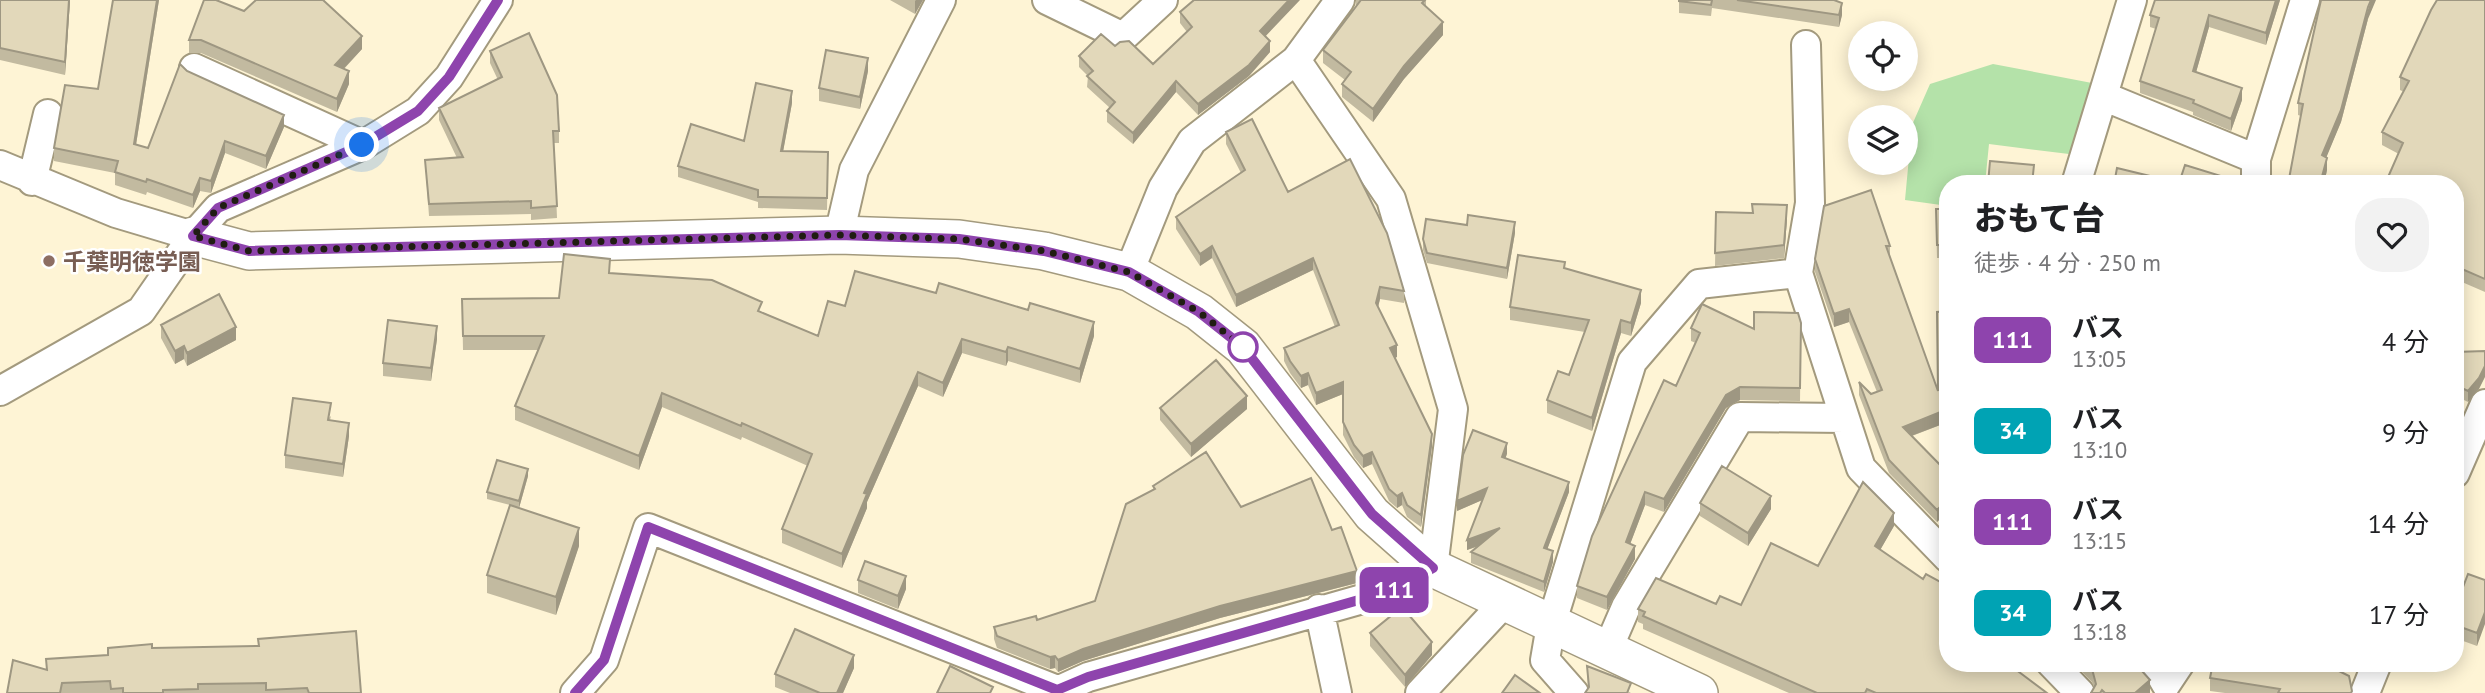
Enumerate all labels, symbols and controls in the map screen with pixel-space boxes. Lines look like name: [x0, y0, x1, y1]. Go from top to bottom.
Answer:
map controls: [1848, 21, 1918, 175]
button: locate: [1848, 21, 1918, 91]
button: layers: [1848, 105, 1918, 175]
your location: [344, 127, 379, 162]
text: おもて台: [1974, 196, 2105, 239]
button: heart: [2355, 198, 2429, 272]
place label: 千葉明徳学園: [63, 247, 201, 276]
text: 徒歩 · 4 分 · 250 m: [1974, 248, 2161, 277]
marker: 千葉明徳学園: [41, 253, 57, 269]
text: バス: [2072, 311, 2124, 344]
text: 111: [1992, 324, 2033, 355]
text: 4 分: [2382, 325, 2429, 358]
unlabelled marker: [1228, 332, 1258, 362]
text: 13:05: [2072, 344, 2127, 373]
text: バス: [2072, 402, 2124, 435]
text: 34: [1999, 415, 2026, 446]
text: 9 分: [2382, 416, 2429, 449]
text: 13:10: [2072, 435, 2127, 464]
text: バス: [2072, 493, 2124, 526]
text: 111: [1992, 506, 2033, 537]
text: 14 分: [2368, 507, 2429, 540]
text: 13:15: [2072, 526, 2127, 555]
line badge: 111: [1354, 567, 1434, 613]
text: 111: [1374, 574, 1414, 605]
text: バス: [2072, 584, 2124, 617]
text: 34: [1999, 597, 2026, 628]
text: 17 分: [2369, 598, 2429, 631]
text: 13:18: [2072, 617, 2127, 646]

